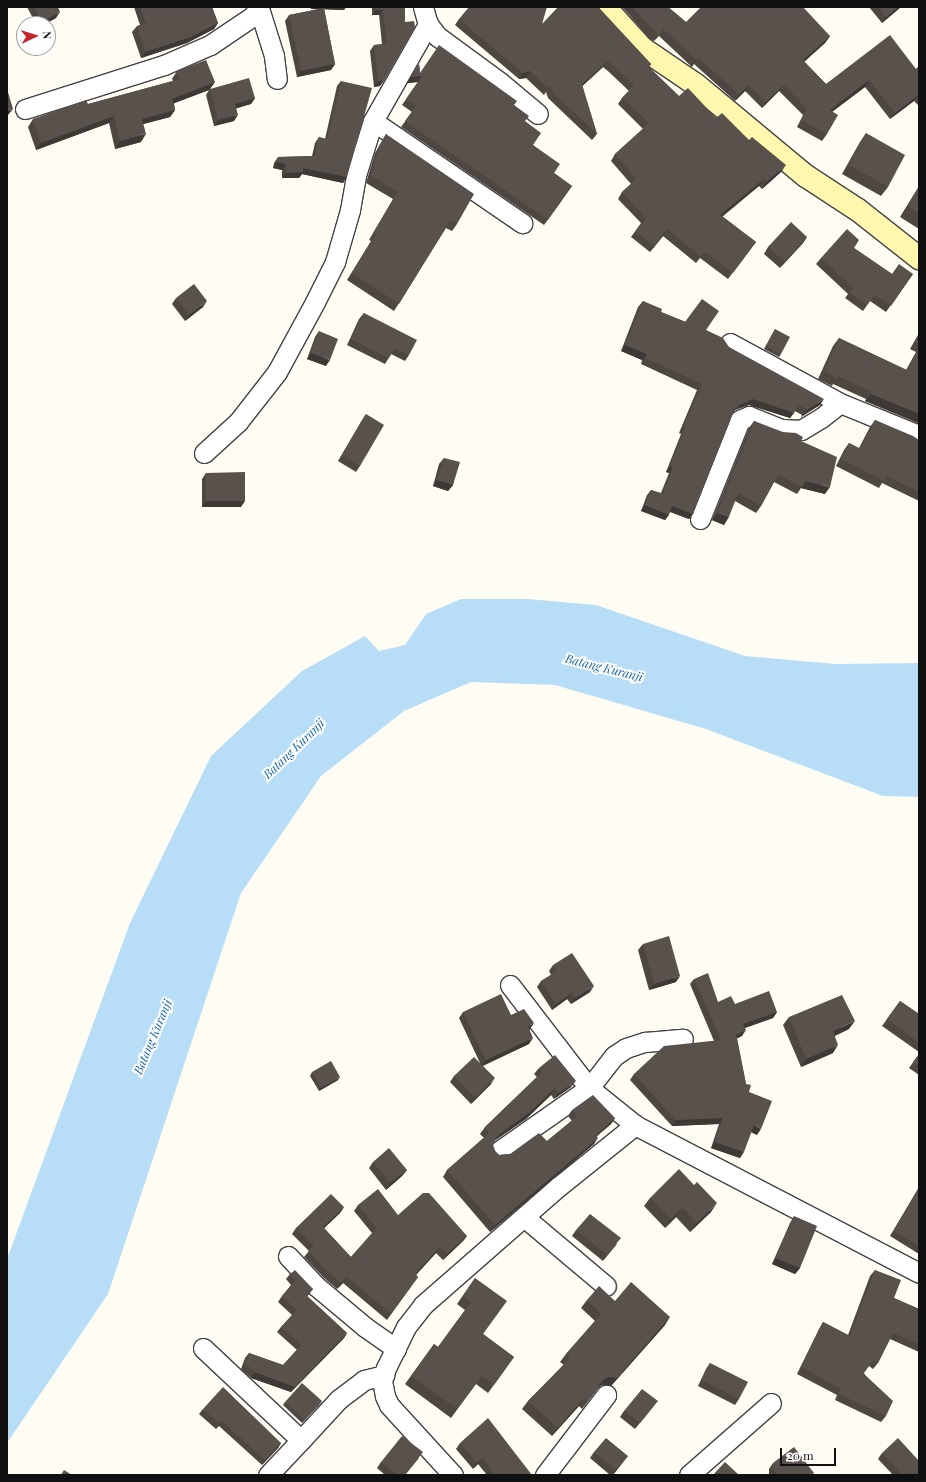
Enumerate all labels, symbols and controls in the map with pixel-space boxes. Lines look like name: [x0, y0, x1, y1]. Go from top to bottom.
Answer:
north arrow: [16, 16, 56, 56]
text: N: [40, 31, 55, 40]
water label: Batang Kuranji: [564, 651, 644, 685]
water label: Batang Kuranji: [260, 716, 328, 782]
water label: Batang Kuranji: [131, 998, 175, 1076]
scale bar: [782, 1440, 838, 1466]
text: 20 m: [787, 1447, 814, 1463]

